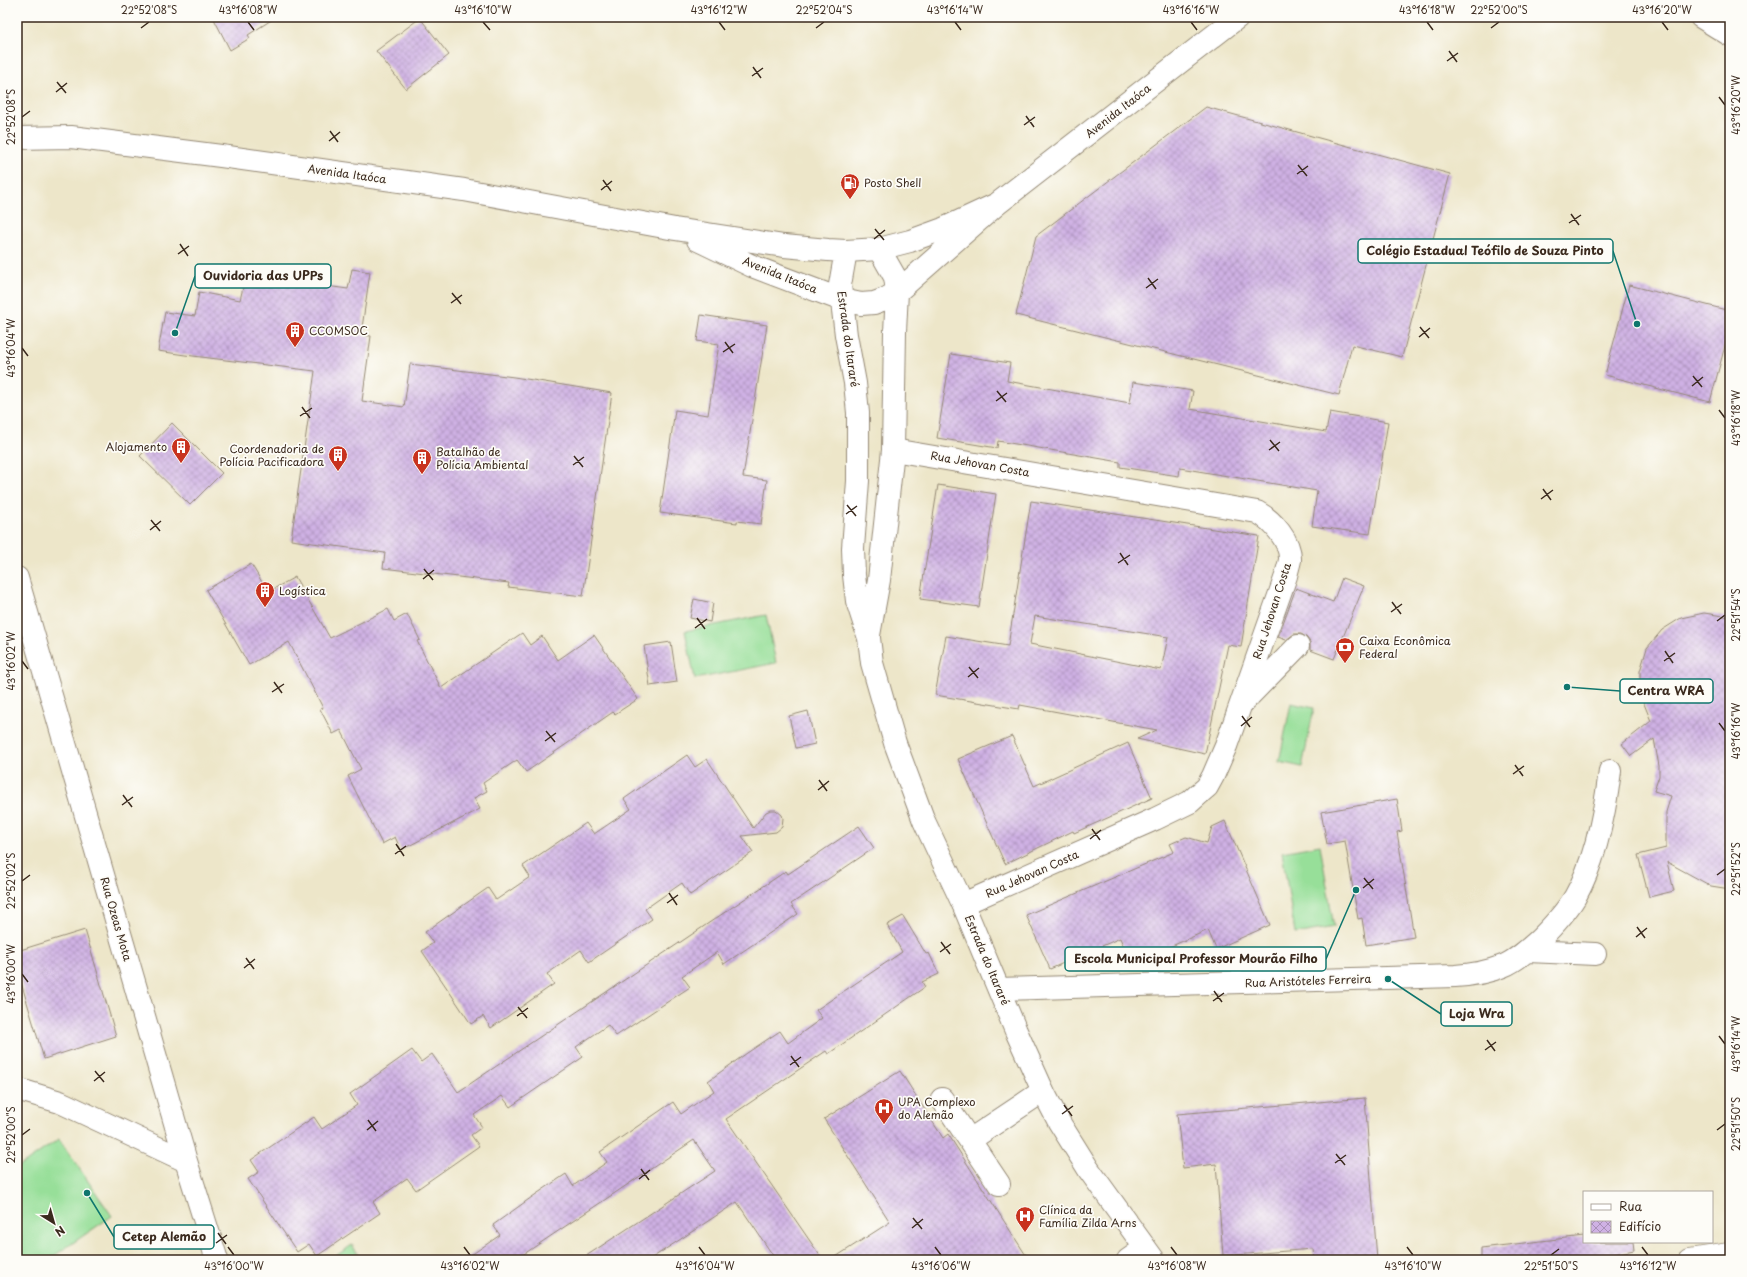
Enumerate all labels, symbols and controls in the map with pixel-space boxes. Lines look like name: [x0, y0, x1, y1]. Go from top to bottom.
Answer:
text: 22°52'08"S: [121, 2, 177, 17]
text: 43°16'08"W: [219, 2, 278, 17]
text: 43°16'10"W: [455, 2, 512, 17]
text: 43°16'12"W: [691, 2, 748, 17]
text: 22°52'04"S: [796, 2, 852, 17]
text: 43°16'14"W: [927, 2, 984, 17]
text: 43°16'16"W: [1163, 2, 1220, 17]
text: 43°16'18"W: [1399, 2, 1456, 17]
text: 22°52'00"S: [1470, 2, 1528, 17]
text: 43°16'20"W: [1632, 2, 1692, 17]
text: 43°16'20"W: [1728, 75, 1743, 135]
street label: Avenida Itaóca: [1081, 79, 1155, 142]
text: 22°52'08"S: [3, 89, 18, 145]
street label: Avenida Itaóca: [307, 160, 388, 188]
fuel station icon: Posto Shell: [839, 172, 861, 200]
place label: Posto Shell: [864, 174, 921, 191]
callout: Colégio Estadual Teófilo de Souza Pinto: [1358, 239, 1613, 263]
text: Colégio Estadual Teófilo de Souza Pinto: [1366, 241, 1604, 259]
street label: Avenida Itaóca: [740, 252, 821, 298]
callout: Ouvidoria das UPPs: [195, 264, 331, 288]
text: Ouvidoria das UPPs: [203, 266, 323, 284]
street label: Estrada do Itararé: [833, 290, 864, 388]
text: 43°16'04"W: [3, 318, 18, 377]
building icon: CCOMSOC: [284, 320, 306, 348]
place label: CCOMSOC: [309, 322, 368, 339]
text: 43°16'18"W: [1728, 389, 1743, 446]
building icon: Alojamento: [170, 436, 192, 464]
place label: Alojamento: [106, 438, 167, 455]
place label: Coordenadoria de Polícia Pacificadora: [219, 440, 324, 470]
place label: Batalhão de Polícia Ambiental: [436, 443, 528, 473]
building icon: Coordenadoria de Polícia Pacificadora: [327, 444, 349, 472]
street label: Rua Jehovan Costa: [929, 446, 1031, 481]
building icon: Batalhão de Polícia Ambiental: [411, 447, 433, 475]
street label: Rua Jehovan Costa: [1248, 560, 1295, 661]
building icon: Logística: [254, 580, 276, 608]
place label: Logística: [279, 582, 326, 599]
text: 22°51'54"S: [1728, 588, 1743, 642]
text: 43°16'02"W: [3, 631, 18, 691]
place label: Caixa Econômica Federal: [1359, 632, 1451, 662]
bank icon: Caixa Econômica Federal: [1334, 636, 1356, 664]
callout: Centra WRA: [1620, 679, 1713, 703]
text: Centra WRA: [1628, 681, 1705, 699]
text: 43°16'16"W: [1728, 702, 1743, 759]
text: 22°51'52"S: [1728, 842, 1743, 896]
street label: Rua Jehovan Costa: [983, 845, 1081, 902]
text: 22°52'02"S: [3, 853, 18, 910]
street label: Rua Ozeas Mota: [96, 875, 137, 963]
street label: Estrada do Itararé: [961, 912, 1014, 1008]
text: 43°16'00"W: [3, 943, 18, 1004]
callout: Escola Municipal Professor Mourão Filho: [1065, 947, 1326, 971]
text: Escola Municipal Professor Mourão Filho: [1074, 949, 1318, 967]
street label: Rua Aristóteles Ferreira: [1245, 970, 1372, 991]
callout: Loja Wra: [1441, 1002, 1512, 1026]
text: Loja Wra: [1449, 1004, 1506, 1022]
text: 43°16'14"W: [1728, 1015, 1743, 1072]
place label: UPA Complexo do Alemão: [898, 1093, 976, 1123]
hospital icon: UPA Complexo do Alemão: [873, 1097, 895, 1125]
text: 22°51'50"S: [1728, 1097, 1743, 1151]
text: 22°52'00"S: [3, 1106, 18, 1164]
legend: [1583, 1191, 1713, 1243]
text: Rua: [1619, 1197, 1643, 1215]
place label: Clínica da Família Zilda Arns: [1039, 1201, 1136, 1231]
north arrow: [34, 1203, 74, 1243]
hospital icon: Clínica da Família Zilda Arns: [1014, 1205, 1036, 1233]
text: Edifício: [1619, 1217, 1661, 1235]
text: N: [51, 1222, 69, 1241]
callout: Cetep Alemão: [114, 1225, 214, 1249]
text: Cetep Alemão: [122, 1227, 206, 1245]
text: 43°16'00"W: [204, 1258, 265, 1273]
text: 43°16'02"W: [440, 1258, 500, 1273]
text: 43°16'04"W: [676, 1258, 735, 1273]
text: 43°16'06"W: [911, 1258, 971, 1273]
text: 43°16'08"W: [1148, 1258, 1207, 1273]
text: 43°16'10"W: [1385, 1258, 1442, 1273]
text: 22°51'50"S: [1524, 1258, 1578, 1273]
text: 43°16'12"W: [1620, 1258, 1677, 1273]

